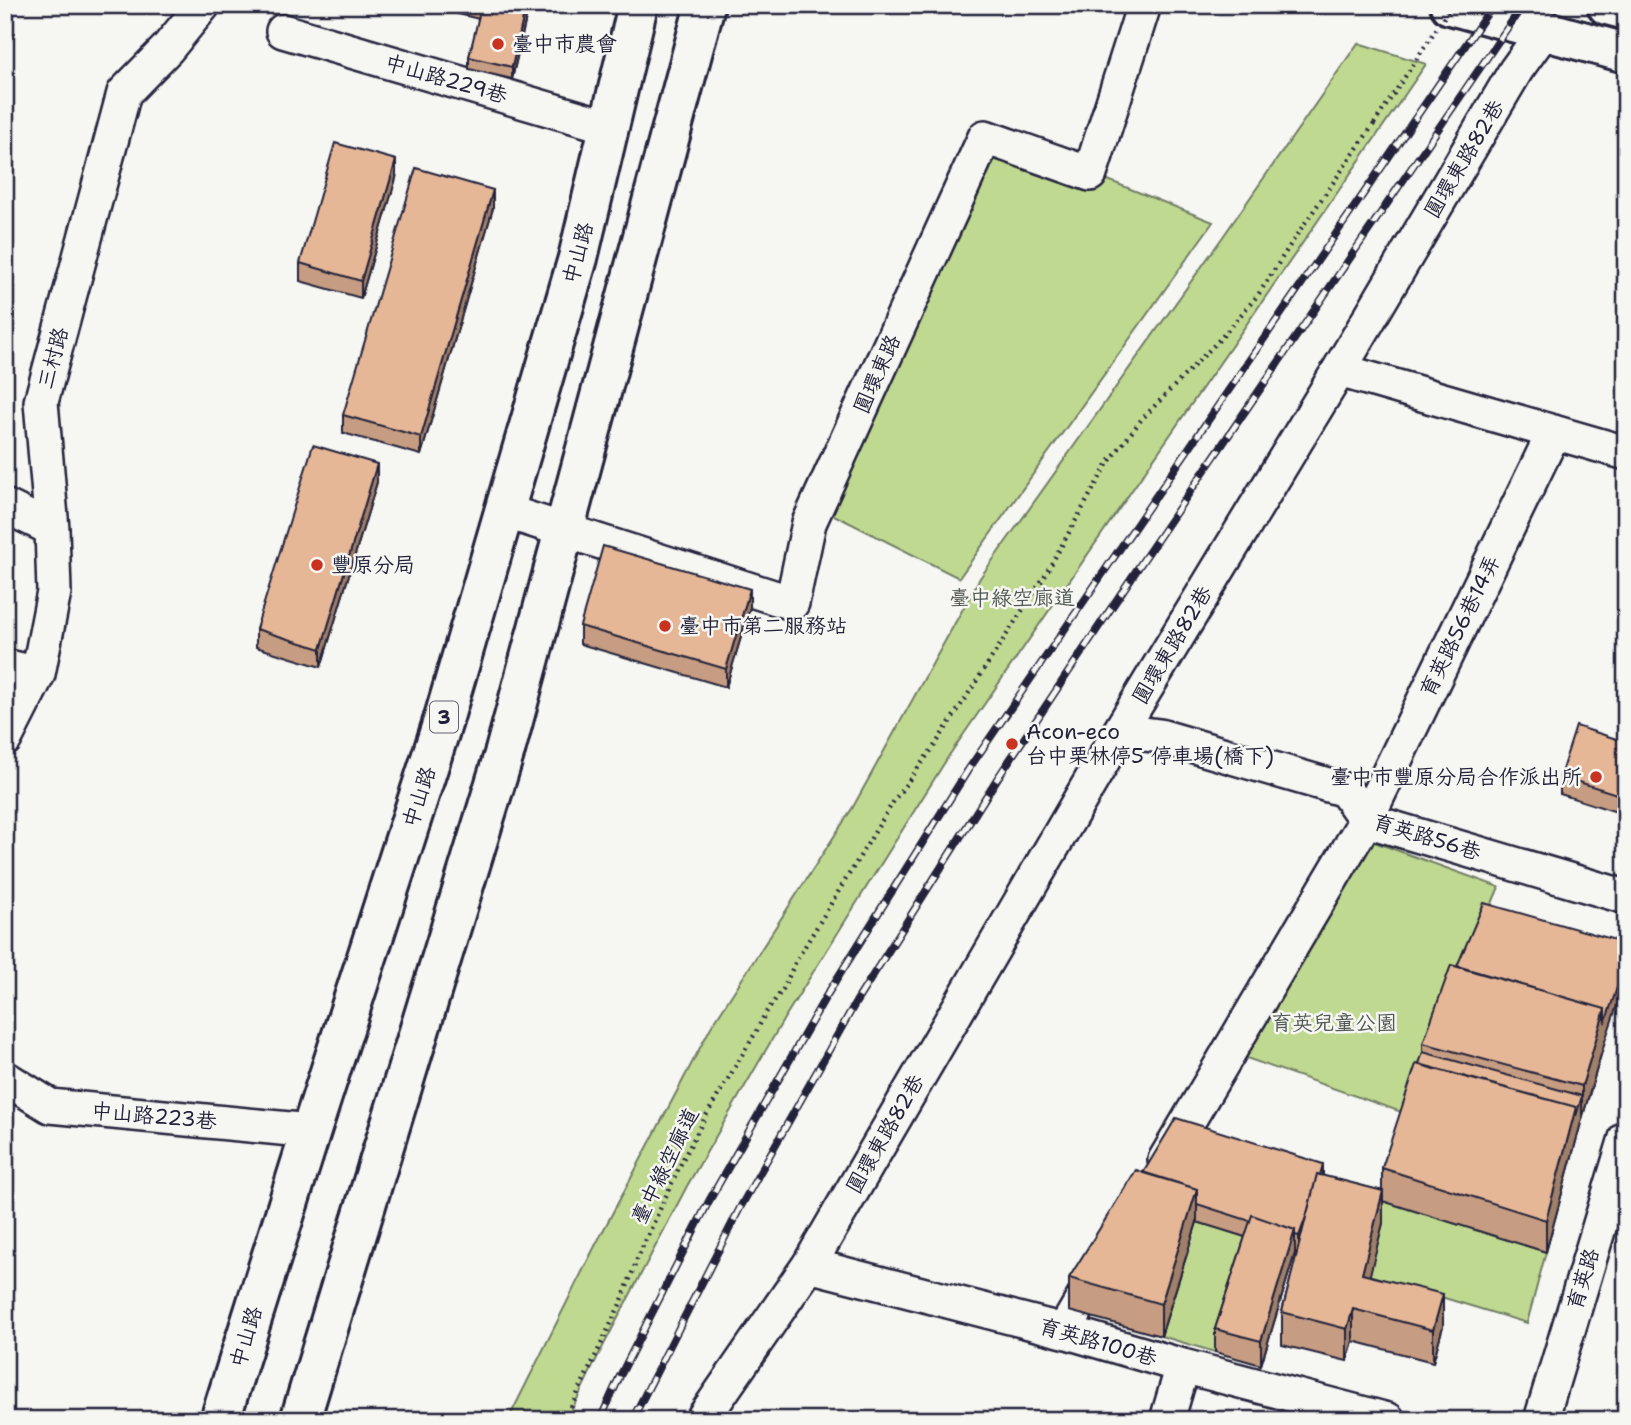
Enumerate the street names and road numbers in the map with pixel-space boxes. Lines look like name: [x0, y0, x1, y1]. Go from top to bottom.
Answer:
street label: 中山路229巷: [382, 48, 510, 110]
street label: 圓環東路82巷: [1418, 95, 1510, 223]
street label: 中山路: [556, 219, 600, 287]
street label: 三村路: [31, 324, 75, 392]
street label: 圓環東路: [847, 330, 907, 418]
street label: 育英路56巷14弄: [1413, 550, 1507, 702]
street label: 圓環東路82巷: [1126, 581, 1218, 709]
road number: 3: [430, 702, 458, 732]
street label: 中山路: [396, 763, 442, 831]
street label: 育英路56巷: [1370, 807, 1484, 867]
street label: 圓環東路82巷: [840, 1069, 930, 1199]
street label: 中山路223巷: [90, 1097, 218, 1135]
street label: 臺中綠空廊道: [625, 1103, 705, 1229]
street label: 育英路: [1560, 1245, 1606, 1313]
street label: 中山路: [223, 1303, 269, 1371]
street label: 育英路100巷: [1036, 1312, 1160, 1372]

